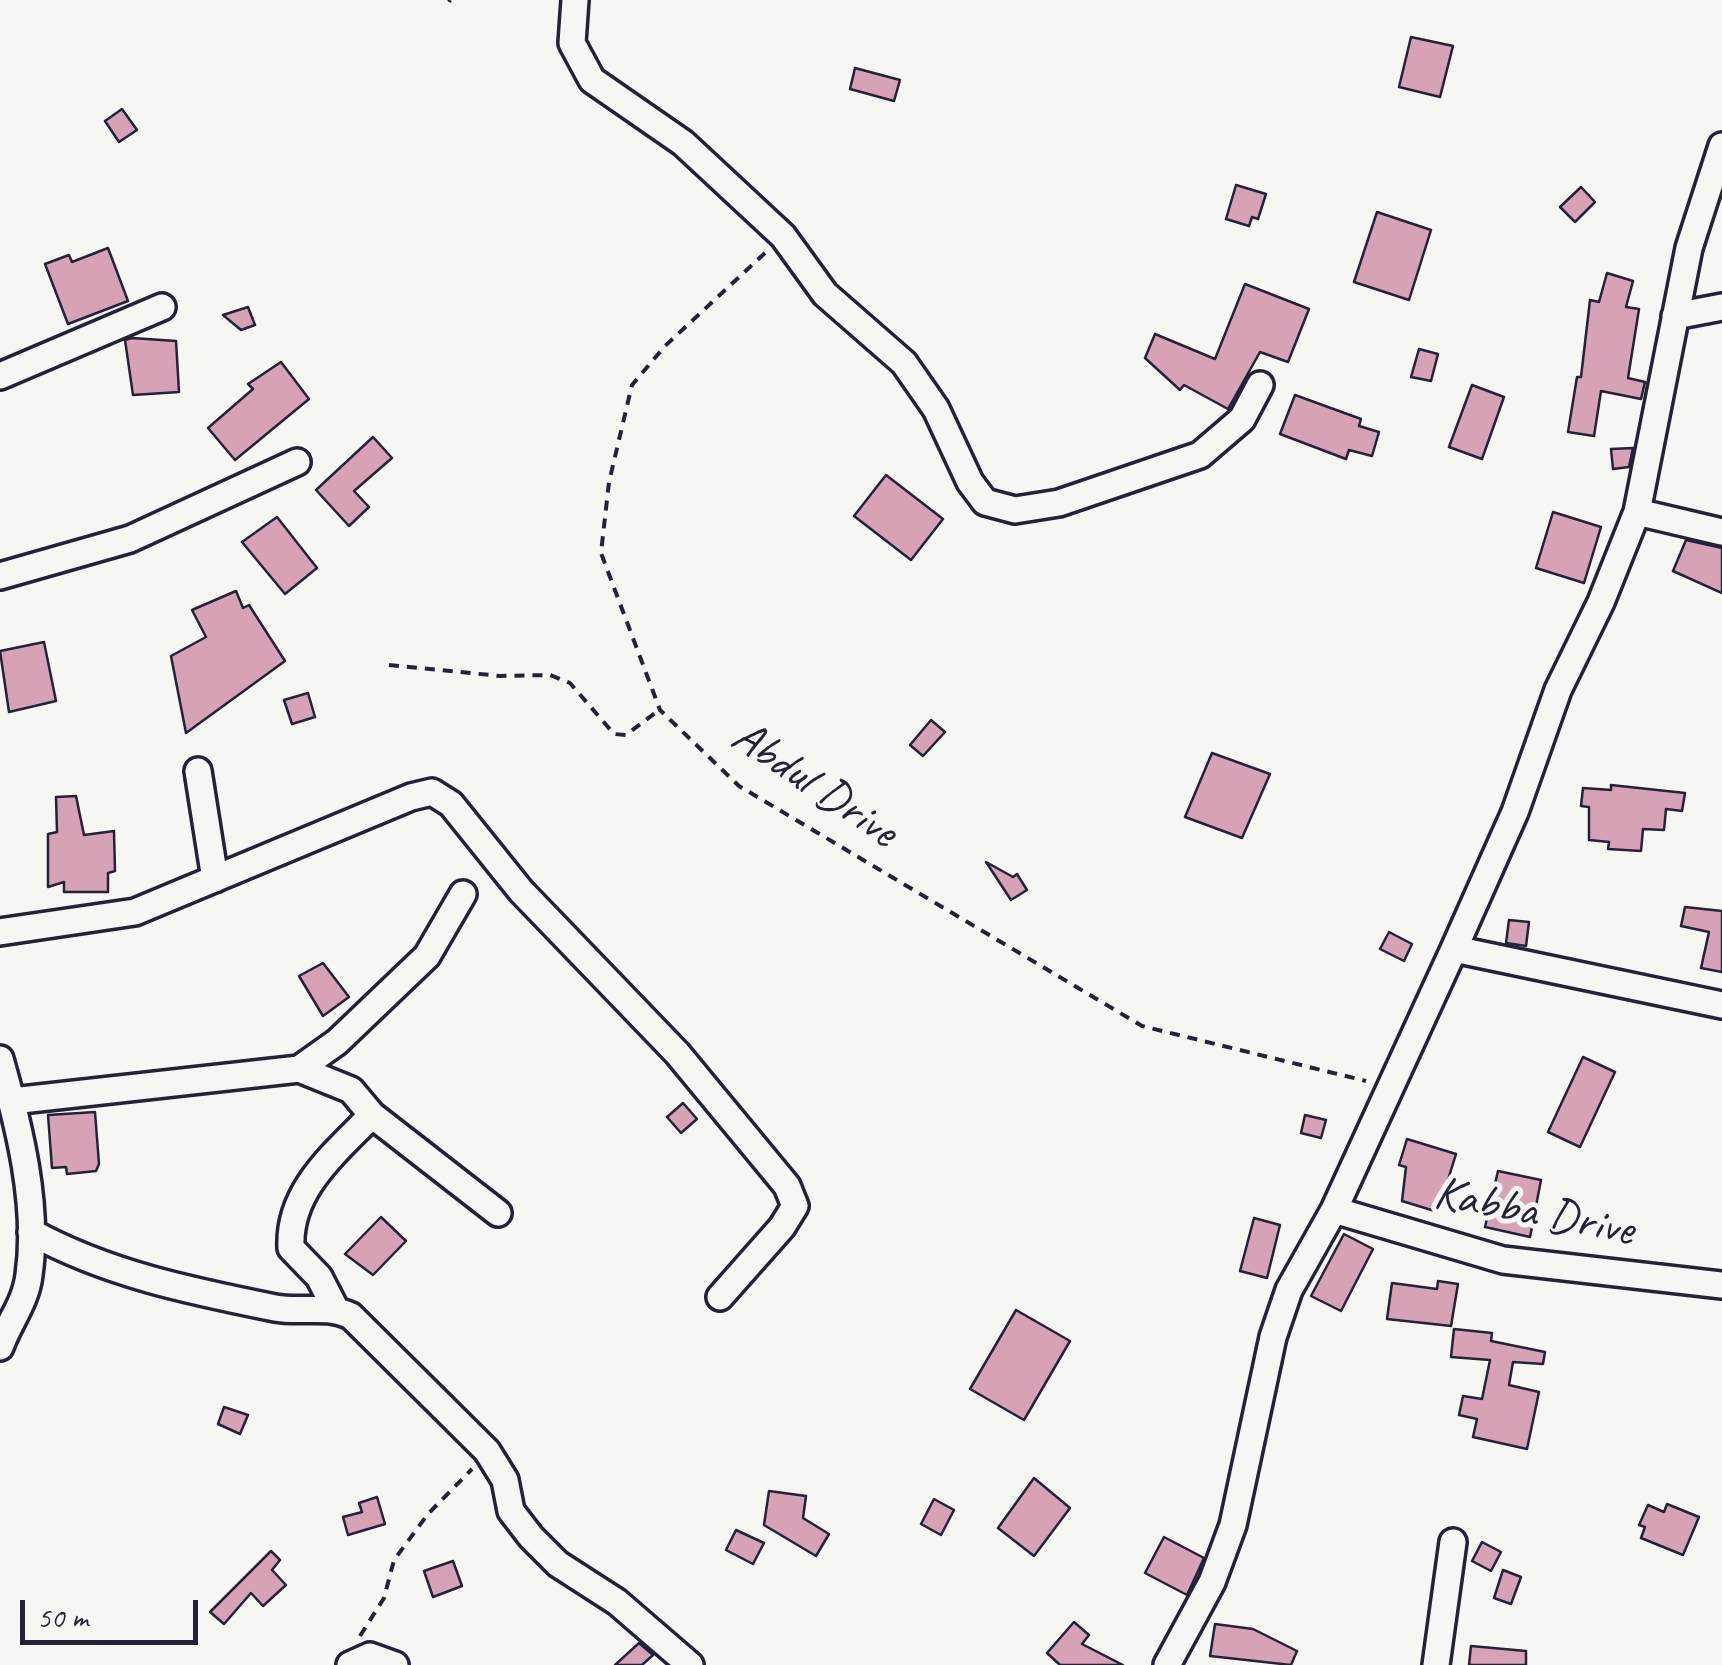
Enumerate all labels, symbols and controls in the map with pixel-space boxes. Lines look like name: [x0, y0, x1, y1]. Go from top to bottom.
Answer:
street label: Abdul Drive: [720, 709, 908, 861]
street label: Kabba Drive: [1429, 1165, 1639, 1261]
scale bar: [25, 1580, 202, 1642]
text: 50 m: [37, 1598, 88, 1636]

